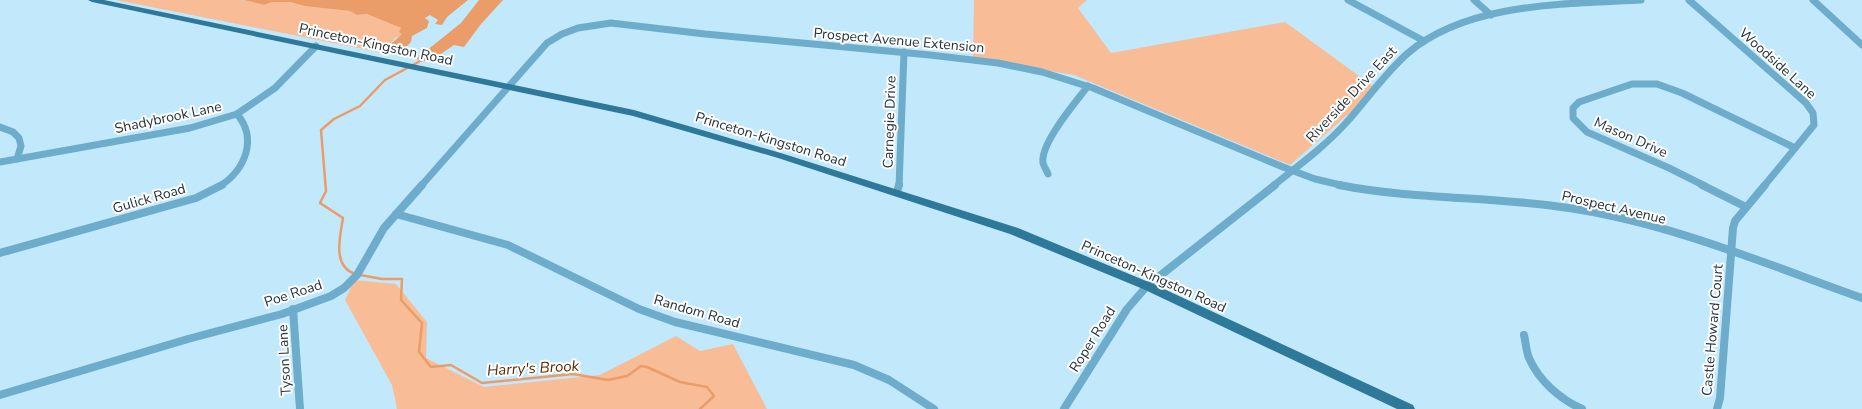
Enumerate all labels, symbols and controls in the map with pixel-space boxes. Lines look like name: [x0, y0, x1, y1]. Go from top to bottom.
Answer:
street label: Princeton-Kingston Road: [297, 19, 455, 70]
street label: Prospect Avenue Extension: [813, 24, 985, 57]
street label: Woodside Lane: [1735, 24, 1820, 103]
street label: Riverside Drive East: [1302, 42, 1401, 147]
street label: Carnegie Drive: [878, 75, 901, 169]
street label: Shadybrook Lane: [113, 97, 223, 138]
street label: Princeton-Kingston Road: [693, 107, 849, 171]
street label: Mason Drive: [1591, 113, 1671, 162]
street label: Gulick Road: [110, 179, 188, 218]
street label: Prospect Avenue: [1560, 186, 1668, 229]
street label: Princeton-Kingston Road: [1078, 236, 1229, 317]
street label: Castle Howard Court: [1697, 263, 1728, 397]
street label: Poe Road: [262, 275, 325, 312]
street label: Random Road: [652, 290, 742, 333]
street label: Roper Road: [1065, 303, 1120, 376]
street label: Tyson Lane: [273, 324, 296, 396]
water label: Harry's Brook: [486, 356, 580, 380]

